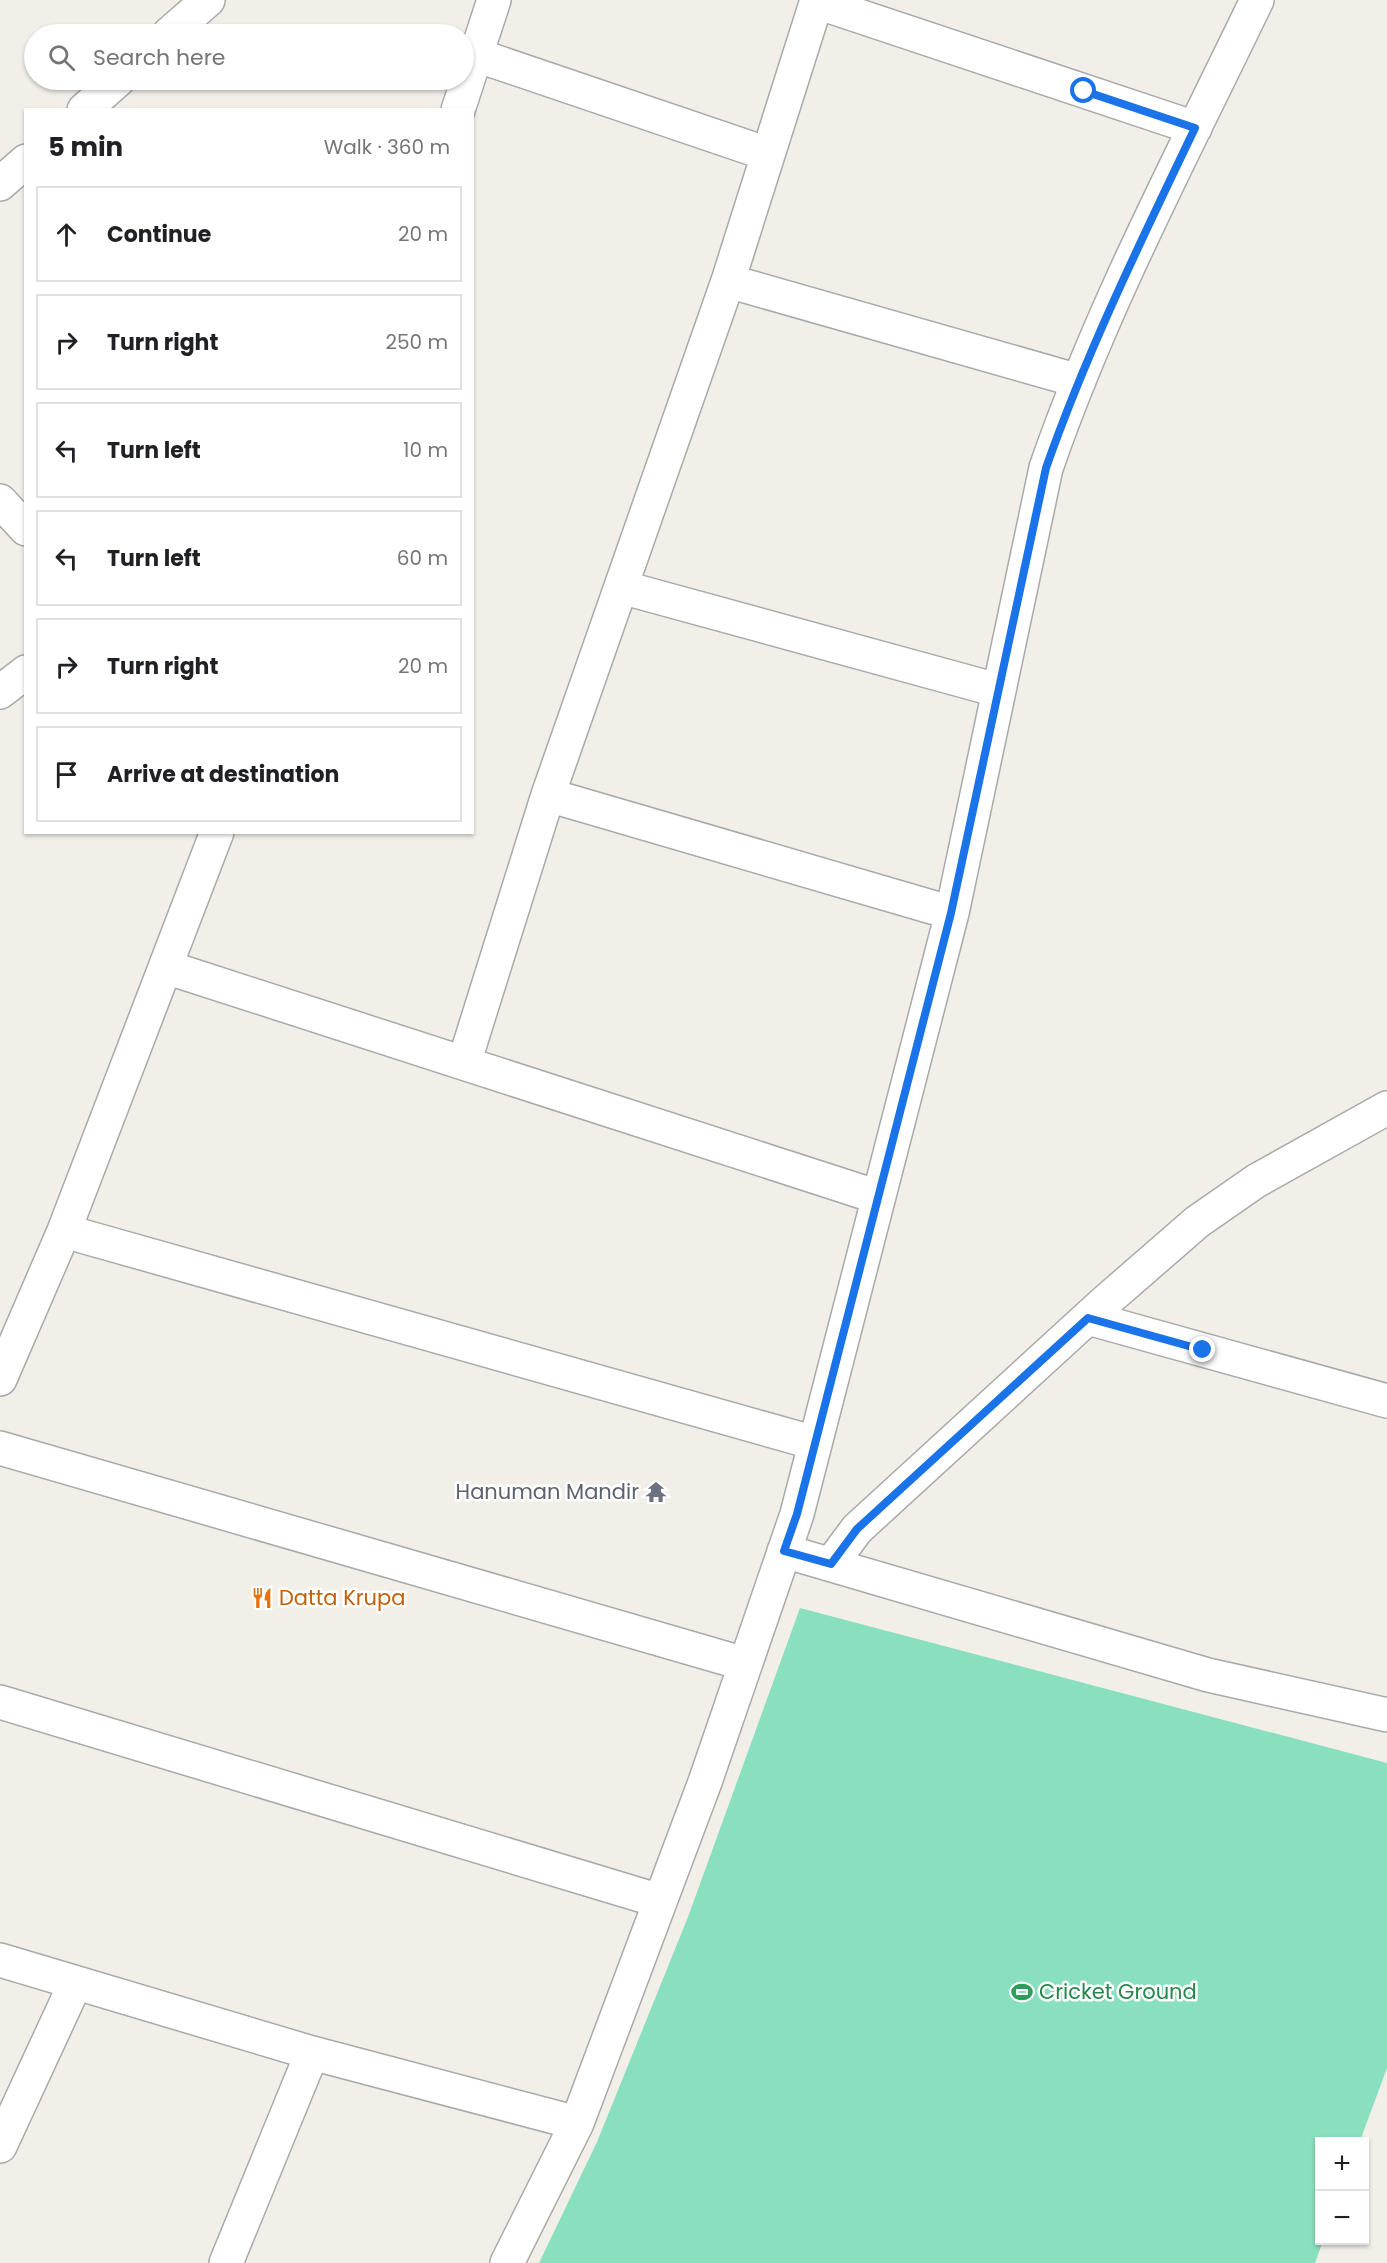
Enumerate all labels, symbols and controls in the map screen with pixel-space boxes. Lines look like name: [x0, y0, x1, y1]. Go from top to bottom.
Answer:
search box: [24, 24, 474, 90]
icon: search: [45, 41, 78, 74]
text: Search here: [93, 42, 226, 73]
route start: [1070, 77, 1096, 103]
text: 5 min: [48, 129, 123, 165]
text: Walk · 360 m: [324, 133, 450, 161]
icon: ahead: [50, 218, 83, 251]
text: Continue: [107, 219, 211, 250]
text: 20 m: [398, 220, 448, 248]
icon: right: [50, 326, 83, 359]
text: Turn right: [107, 327, 218, 358]
text: 250 m: [385, 328, 448, 356]
icon: left: [50, 434, 83, 467]
text: Turn left: [107, 435, 201, 466]
text: 10 m: [403, 436, 448, 464]
icon: left: [50, 542, 83, 575]
text: Turn left: [107, 543, 201, 574]
text: 60 m: [397, 544, 448, 572]
icon: right: [50, 650, 83, 683]
text: Turn right: [107, 651, 218, 682]
text: 20 m: [398, 652, 448, 680]
icon: arrive: [50, 758, 83, 791]
text: Arrive at destination: [107, 759, 339, 790]
route end: [1189, 1336, 1215, 1362]
place label: Hanuman Mandir: [456, 1477, 639, 1506]
temple icon: Hanuman Mandir: [644, 1480, 668, 1504]
place label: Datta Krupa: [279, 1583, 405, 1612]
restaurant icon: Datta Krupa: [250, 1586, 274, 1610]
place label: Cricket Ground: [1039, 1977, 1197, 2006]
sports icon: Cricket Ground: [1010, 1980, 1034, 2004]
map controls: [1315, 2137, 1369, 2245]
button: +: [1315, 2137, 1369, 2191]
button: −: [1315, 2191, 1369, 2245]

